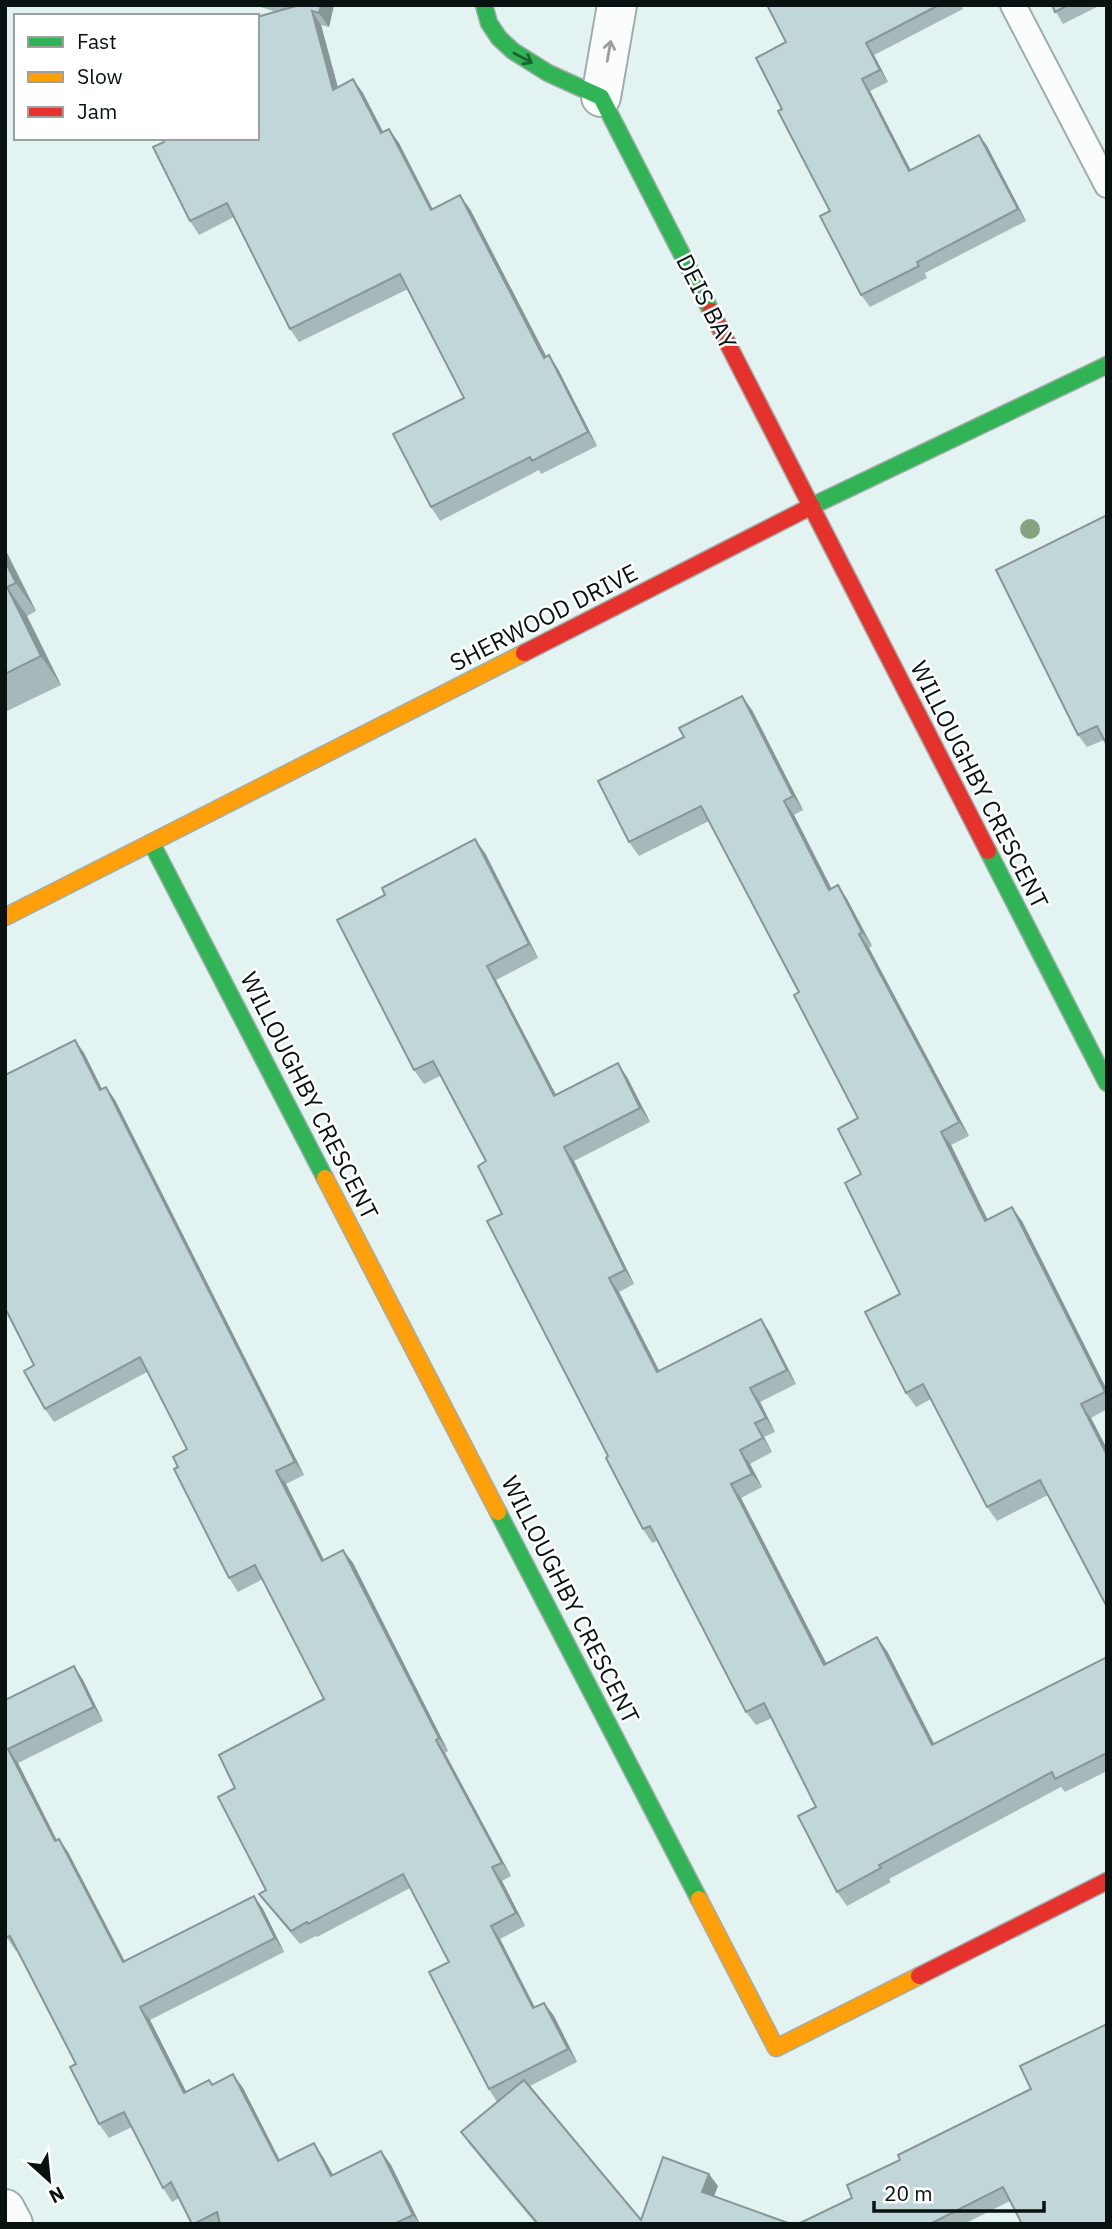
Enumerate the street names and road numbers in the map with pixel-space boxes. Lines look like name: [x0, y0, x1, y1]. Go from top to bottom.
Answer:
street label: DEIS BAY: [669, 248, 745, 355]
street label: SHERWOOD DRIVE: [444, 556, 643, 678]
street label: WILLOUGHBY CRESCENT: [903, 655, 1056, 914]
street label: WILLOUGHBY CRESCENT: [233, 966, 386, 1225]
street label: WILLOUGHBY CRESCENT: [494, 1470, 647, 1729]

